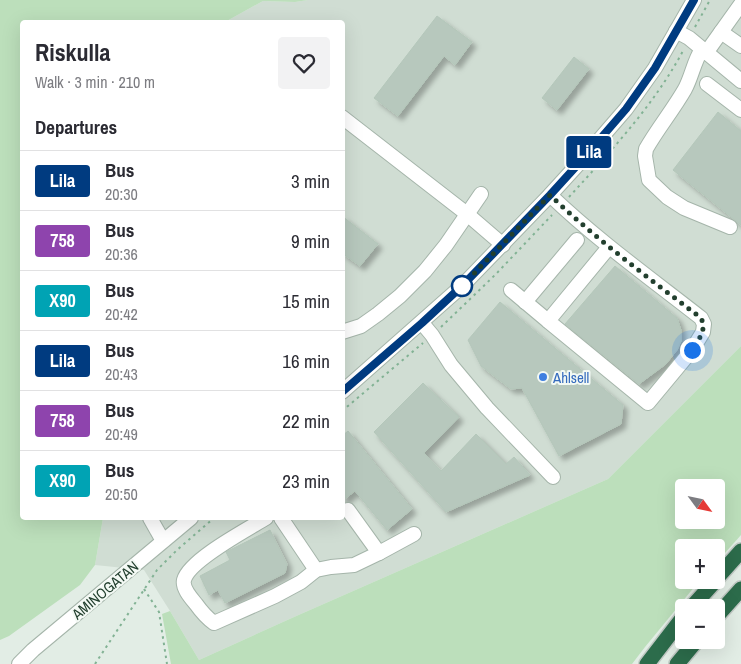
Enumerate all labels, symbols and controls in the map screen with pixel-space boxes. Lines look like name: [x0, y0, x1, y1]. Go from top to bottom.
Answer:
text: Riskulla: [35, 36, 110, 68]
button: heart: [278, 37, 330, 89]
text: Walk · 3 min · 210 m: [35, 71, 155, 93]
text: Departures: [35, 114, 117, 140]
line badge: Lila: [554, 136, 624, 168]
text: Lila: [576, 139, 602, 164]
text: Bus: [105, 157, 134, 183]
text: Lila: [50, 168, 75, 193]
text: 3 min: [291, 168, 330, 194]
text: 20:30: [105, 183, 138, 205]
text: Bus: [105, 217, 134, 243]
text: 758: [50, 228, 75, 253]
text: 9 min: [291, 228, 330, 254]
text: 20:36: [105, 243, 138, 265]
unlabelled marker: [451, 275, 473, 297]
text: Bus: [105, 277, 134, 303]
text: X90: [49, 288, 76, 313]
text: 15 min: [282, 288, 330, 314]
text: 20:42: [105, 303, 138, 325]
text: Bus: [105, 337, 134, 363]
your location: [680, 338, 705, 363]
text: Lila: [50, 348, 75, 373]
text: 16 min: [282, 348, 330, 374]
text: 20:43: [105, 363, 138, 385]
place label: Ahlsell: [552, 367, 589, 388]
marker: Ahlsell: [537, 371, 549, 383]
text: Bus: [105, 397, 134, 423]
text: 758: [50, 408, 75, 433]
text: 22 min: [282, 408, 330, 434]
text: 20:49: [105, 423, 138, 445]
text: Bus: [105, 457, 134, 483]
text: X90: [49, 468, 76, 493]
text: 23 min: [282, 468, 330, 494]
north arrow: [675, 479, 725, 529]
map controls: [675, 479, 725, 649]
text: 20:50: [105, 483, 138, 505]
button: +: [675, 539, 725, 589]
street label: AMINOGATAN: [66, 556, 143, 625]
button: −: [675, 599, 725, 649]

